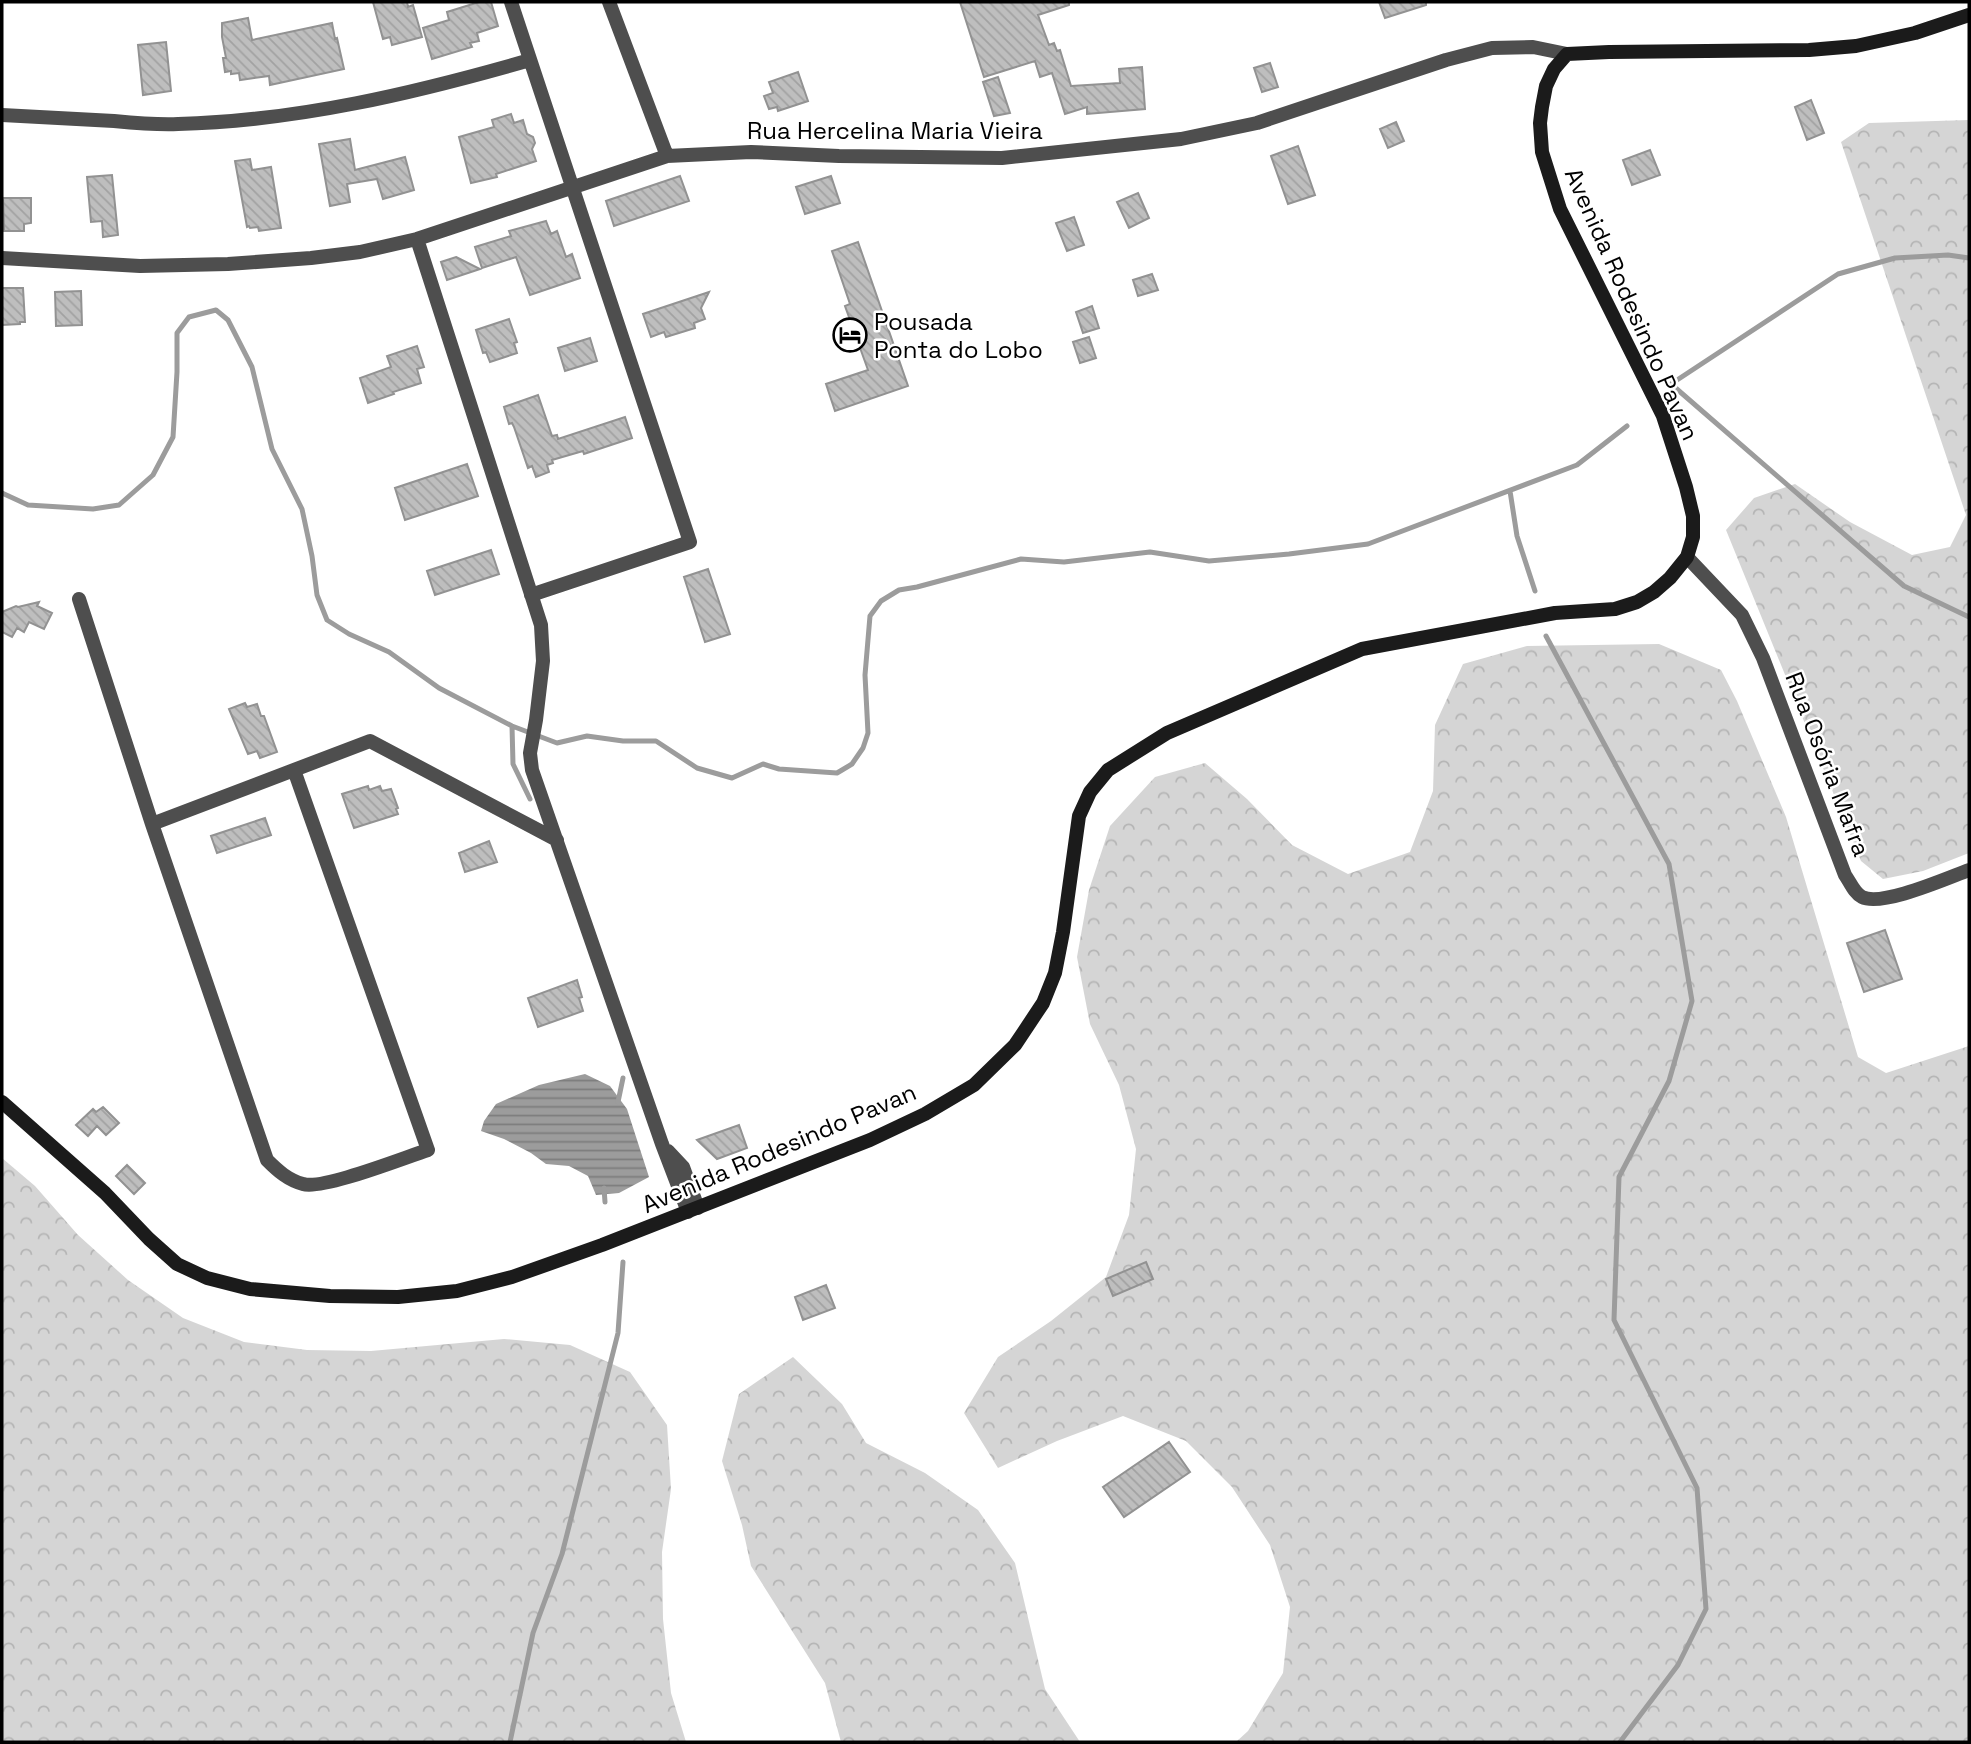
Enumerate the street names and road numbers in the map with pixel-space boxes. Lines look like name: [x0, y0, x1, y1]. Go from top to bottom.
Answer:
street label: Rua Hercelina Maria Vieira: [747, 115, 1043, 146]
street label: Avenida Rodesindo Pavan: [1558, 163, 1706, 445]
street label: Rua Osória Mafra: [1779, 667, 1877, 861]
street label: Avenida Rodesindo Pavan: [637, 1076, 921, 1220]

